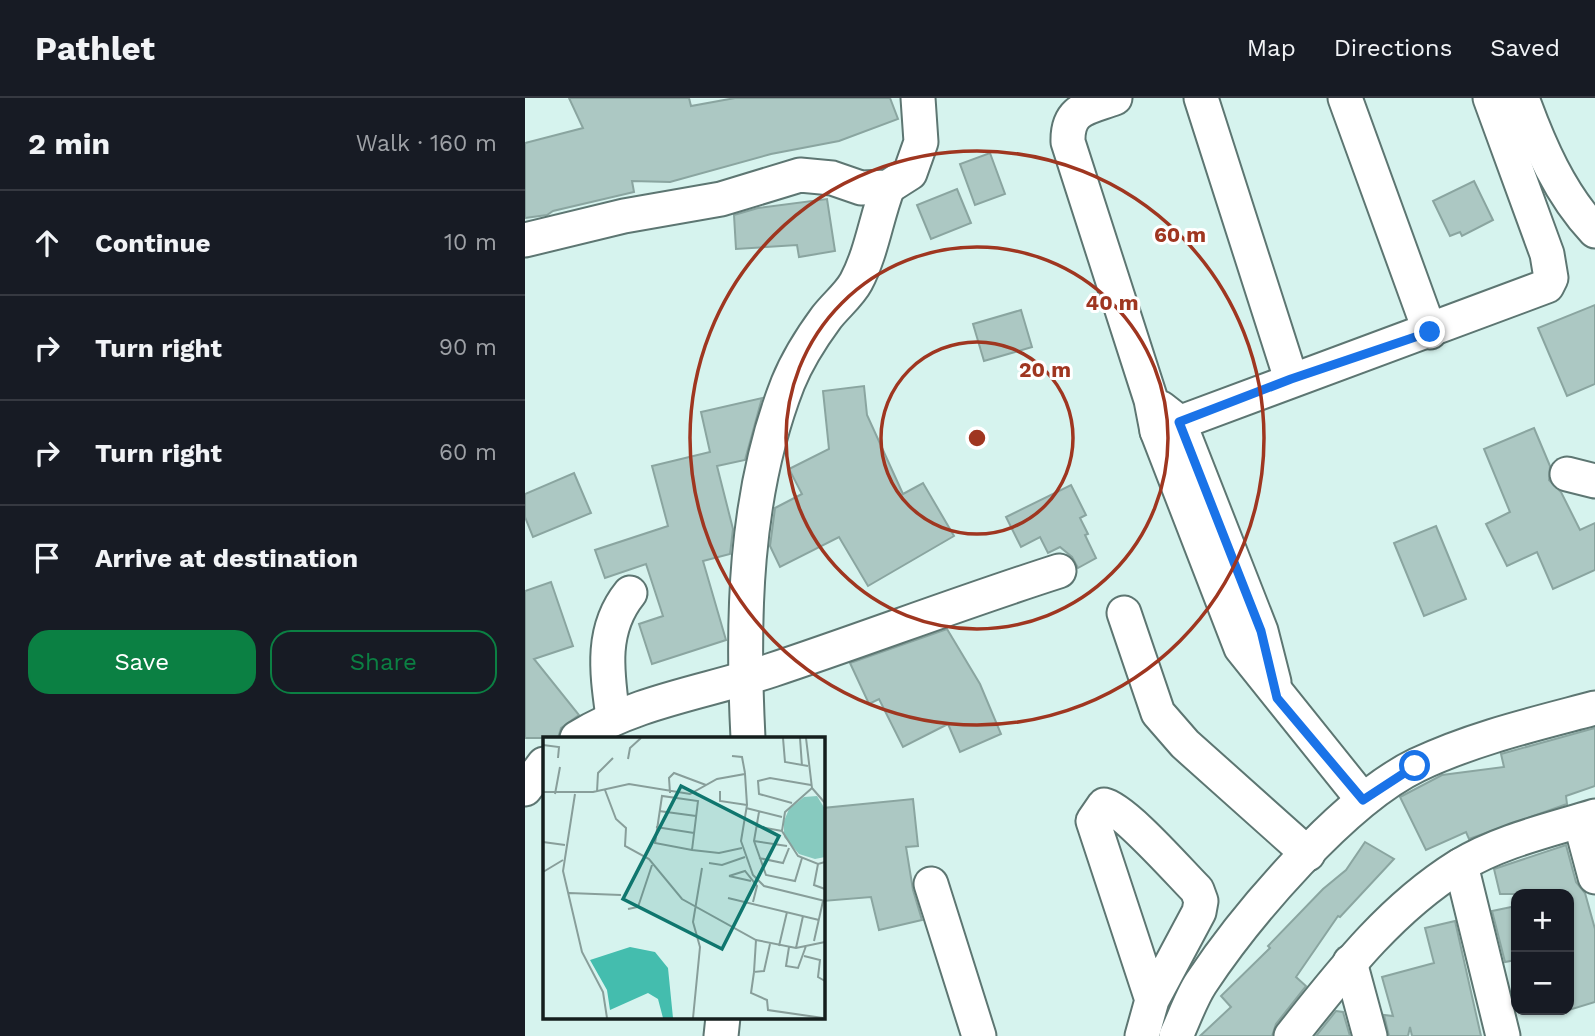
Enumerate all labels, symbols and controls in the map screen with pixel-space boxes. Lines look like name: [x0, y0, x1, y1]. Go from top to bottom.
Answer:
text: Pathlet: [35, 29, 155, 68]
text: Map: [1247, 34, 1296, 62]
text: Directions: [1334, 34, 1452, 62]
text: Saved: [1490, 34, 1560, 62]
text: 2 min: [28, 126, 110, 161]
text: Walk · 160 m: [356, 130, 497, 157]
text: 60 m: [1154, 222, 1206, 247]
icon: ahead: [28, 224, 66, 262]
text: Continue: [95, 228, 211, 258]
text: 10 m: [444, 229, 497, 256]
text: 40 m: [1086, 290, 1138, 315]
route end: [1414, 316, 1445, 347]
icon: right: [28, 329, 66, 367]
text: Turn right: [95, 333, 222, 363]
text: 90 m: [439, 334, 497, 361]
text: 20 m: [1019, 357, 1071, 382]
centre of rings: [965, 426, 989, 450]
icon: right: [28, 434, 66, 472]
text: Turn right: [95, 438, 222, 468]
text: 60 m: [439, 439, 497, 466]
icon: arrive: [28, 539, 66, 577]
text: Arrive at destination: [95, 543, 358, 573]
button: Save: [28, 630, 256, 694]
button: Share: [270, 630, 497, 694]
inset map: [543, 737, 824, 1018]
route start: [1399, 750, 1430, 781]
map controls: [1511, 889, 1574, 1015]
button: +: [1511, 889, 1574, 952]
button: −: [1511, 952, 1574, 1015]

